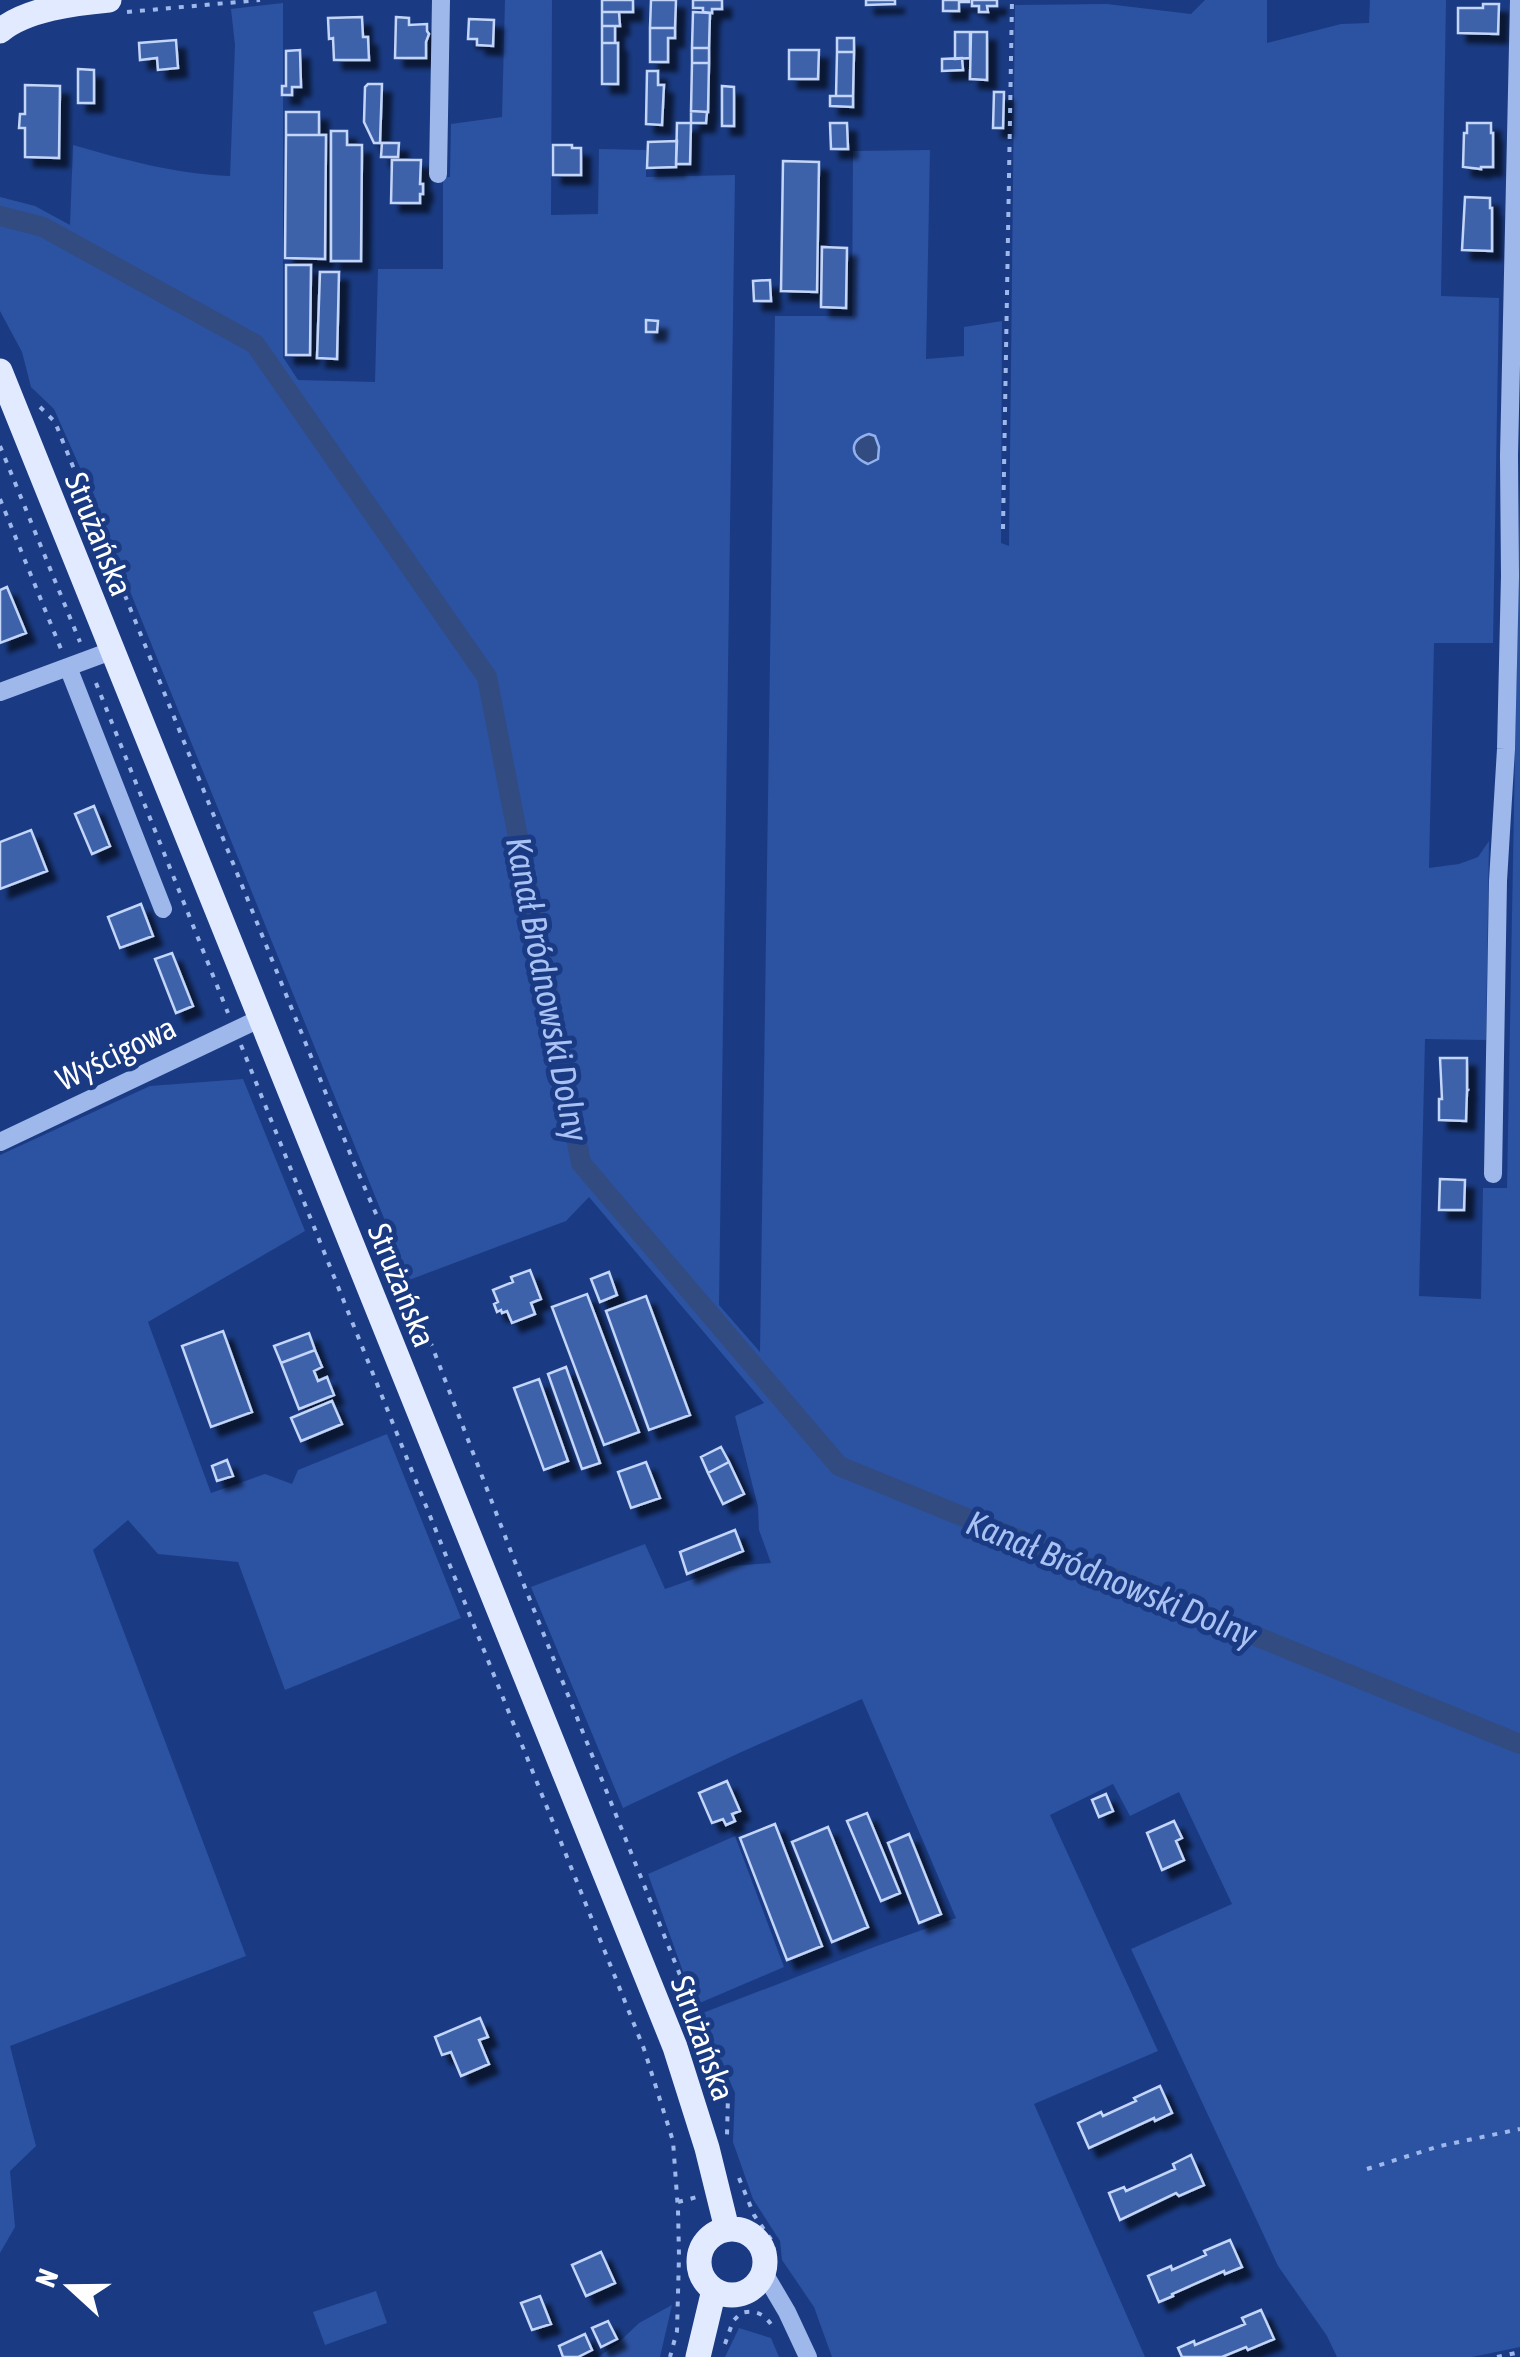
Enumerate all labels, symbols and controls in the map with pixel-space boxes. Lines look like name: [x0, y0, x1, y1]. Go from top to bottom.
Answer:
street label: Strużańska: [58, 467, 140, 601]
water label: Kanał Bródnowski Dolny: [499, 833, 597, 1145]
street label: Wyścigowa: [50, 1008, 182, 1098]
street label: Strużańska: [361, 1218, 443, 1352]
water label: Kanał Bródnowski Dolny: [961, 1502, 1263, 1655]
street label: Strużańska: [663, 1971, 743, 2105]
north arrow: [20, 2237, 120, 2337]
text: N: [29, 2265, 65, 2291]

